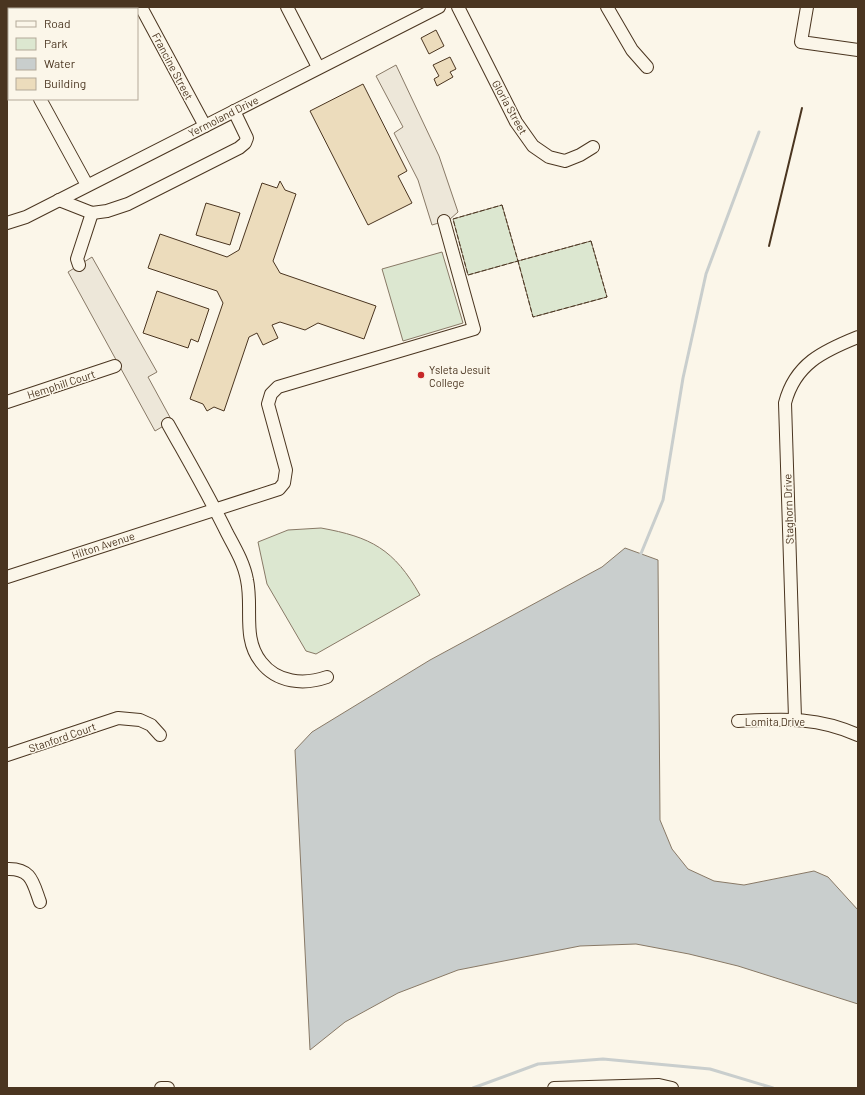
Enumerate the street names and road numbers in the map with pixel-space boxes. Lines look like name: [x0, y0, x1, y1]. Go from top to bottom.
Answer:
street label: Francine Street: [150, 30, 196, 102]
street label: Gloria Street: [490, 78, 530, 136]
street label: Yermoland Drive: [186, 93, 260, 139]
street label: Hemphill Court: [25, 367, 97, 401]
street label: Staghorn Drive: [780, 473, 796, 544]
street label: Hilton Avenue: [70, 529, 136, 561]
street label: Lomita Drive: [745, 715, 805, 728]
street label: Stanford Court: [27, 719, 97, 755]

